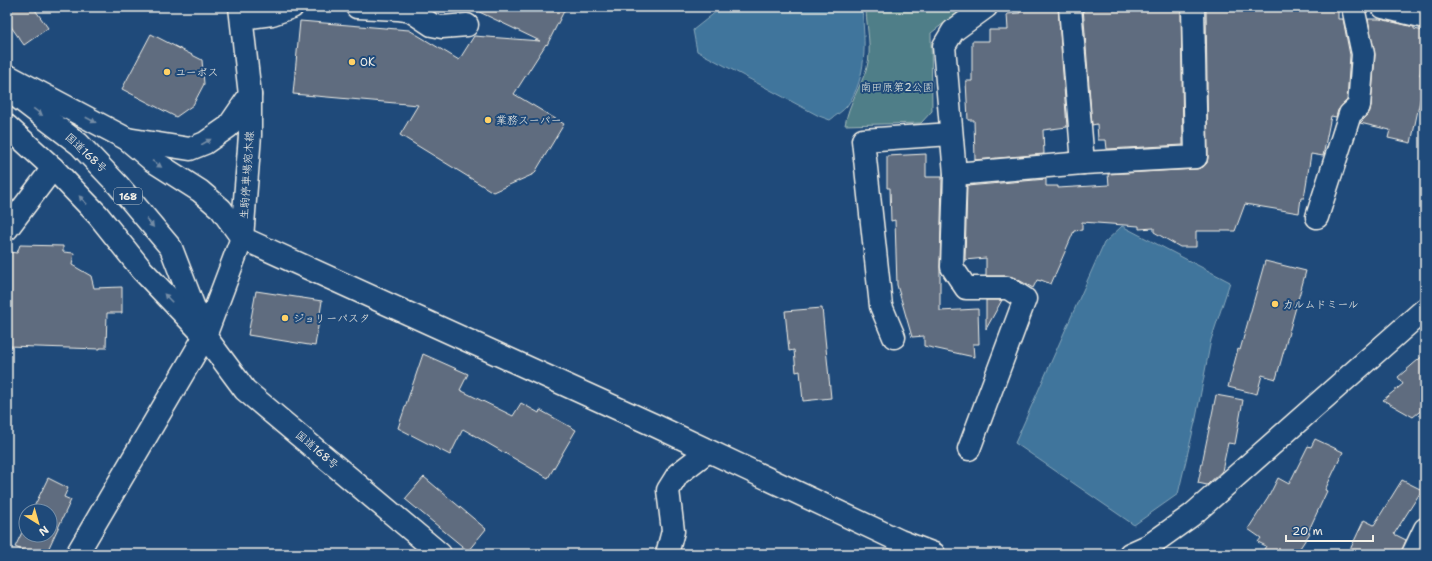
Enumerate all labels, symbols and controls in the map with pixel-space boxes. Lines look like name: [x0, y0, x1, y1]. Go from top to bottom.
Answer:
place label: OK: [360, 55, 375, 70]
marker: OK: [347, 57, 357, 67]
place label: ユーポス: [175, 65, 219, 80]
marker: ユーポス: [162, 67, 172, 77]
park label: 南田原第2公園: [860, 80, 934, 95]
one-way arrow: [33, 108, 44, 117]
place label: 業務スーパー: [496, 113, 562, 128]
marker: 業務スーパー: [483, 115, 493, 125]
one-way arrow: [85, 117, 97, 123]
street label: 国道168号: [62, 130, 110, 176]
street label: 生駒停車場宛木線: [236, 131, 258, 219]
one-way arrow: [200, 139, 212, 146]
one-way arrow: [152, 160, 162, 168]
road number: 168: [114, 188, 142, 204]
one-way arrow: [78, 195, 88, 205]
one-way arrow: [145, 218, 154, 228]
one-way arrow: [164, 293, 173, 303]
place label: カルムドミール: [1283, 297, 1359, 312]
marker: カルムドミール: [1270, 299, 1280, 309]
place label: ジョリーパスタ: [293, 311, 370, 326]
marker: ジョリーパスタ: [280, 313, 290, 323]
street label: 国道168号: [292, 427, 342, 473]
north arrow: [18, 503, 58, 543]
scale bar: [1286, 517, 1373, 543]
text: N: [35, 522, 52, 539]
text: 20 m: [1292, 523, 1323, 539]

